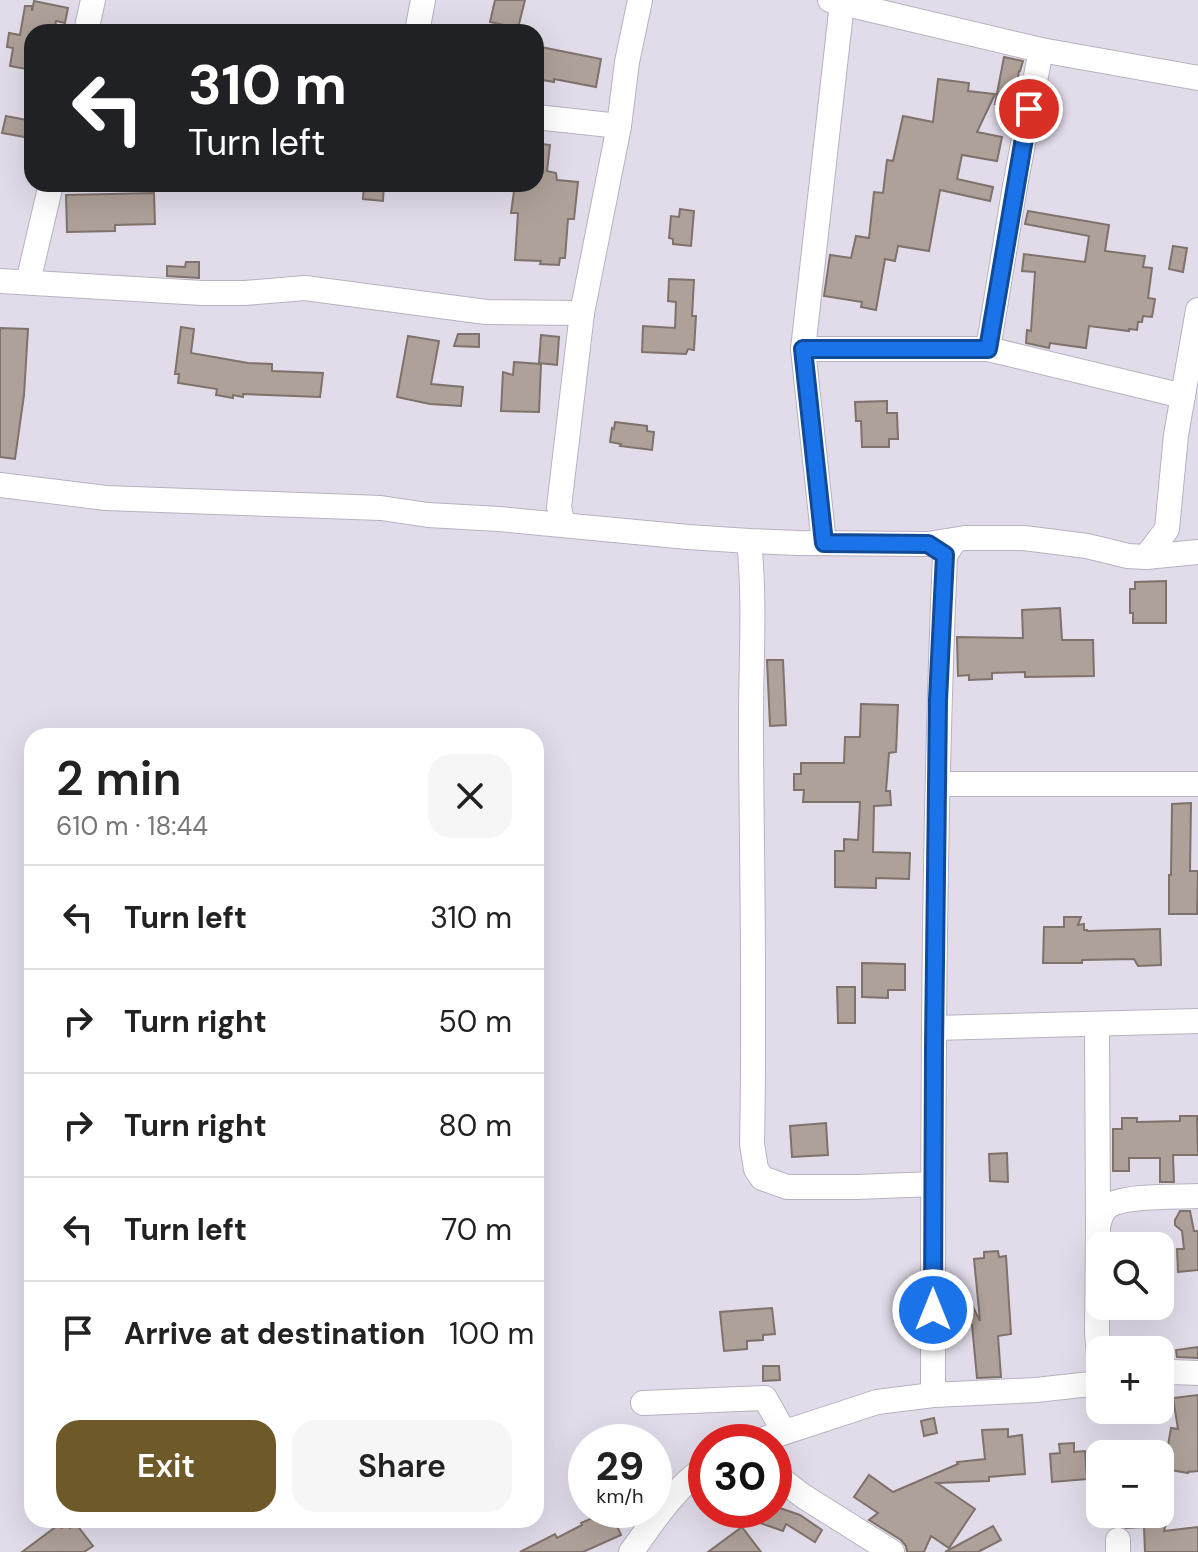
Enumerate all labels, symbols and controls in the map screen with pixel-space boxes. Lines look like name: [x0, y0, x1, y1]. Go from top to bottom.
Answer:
text: 310 m: [188, 48, 347, 121]
icon: left: [56, 56, 160, 160]
pin: [995, 75, 1063, 143]
icon: arrive: [1007, 87, 1051, 131]
text: Turn left: [188, 119, 325, 166]
text: 2 min: [56, 747, 182, 810]
button: close: [428, 754, 512, 838]
text: 610 m · 18:44: [56, 809, 208, 843]
icon: left: [56, 895, 100, 939]
text: Turn left: [124, 898, 247, 937]
text: 310 m: [430, 898, 512, 937]
icon: right: [56, 999, 100, 1043]
text: Turn right: [124, 1002, 267, 1041]
text: 50 m: [438, 1002, 512, 1041]
icon: right: [56, 1103, 100, 1147]
text: Turn right: [124, 1106, 267, 1145]
text: 80 m: [439, 1106, 512, 1145]
icon: left: [56, 1207, 100, 1251]
text: Turn left: [124, 1210, 247, 1249]
text: 70 m: [441, 1210, 512, 1249]
map controls: [1086, 1232, 1174, 1528]
button: search: [1086, 1232, 1174, 1320]
position arrow: [891, 1268, 975, 1352]
icon: arrive: [56, 1311, 100, 1355]
text: Arrive at destination: [124, 1314, 425, 1353]
text: 100 m: [449, 1314, 534, 1353]
button: +: [1086, 1336, 1174, 1424]
button: Exit: [56, 1420, 276, 1512]
button: Share: [292, 1420, 512, 1512]
speed limit sign: 30: [688, 1424, 792, 1528]
text: 29: [596, 1440, 644, 1492]
button: −: [1086, 1440, 1174, 1528]
text: km/h: [596, 1483, 644, 1509]

